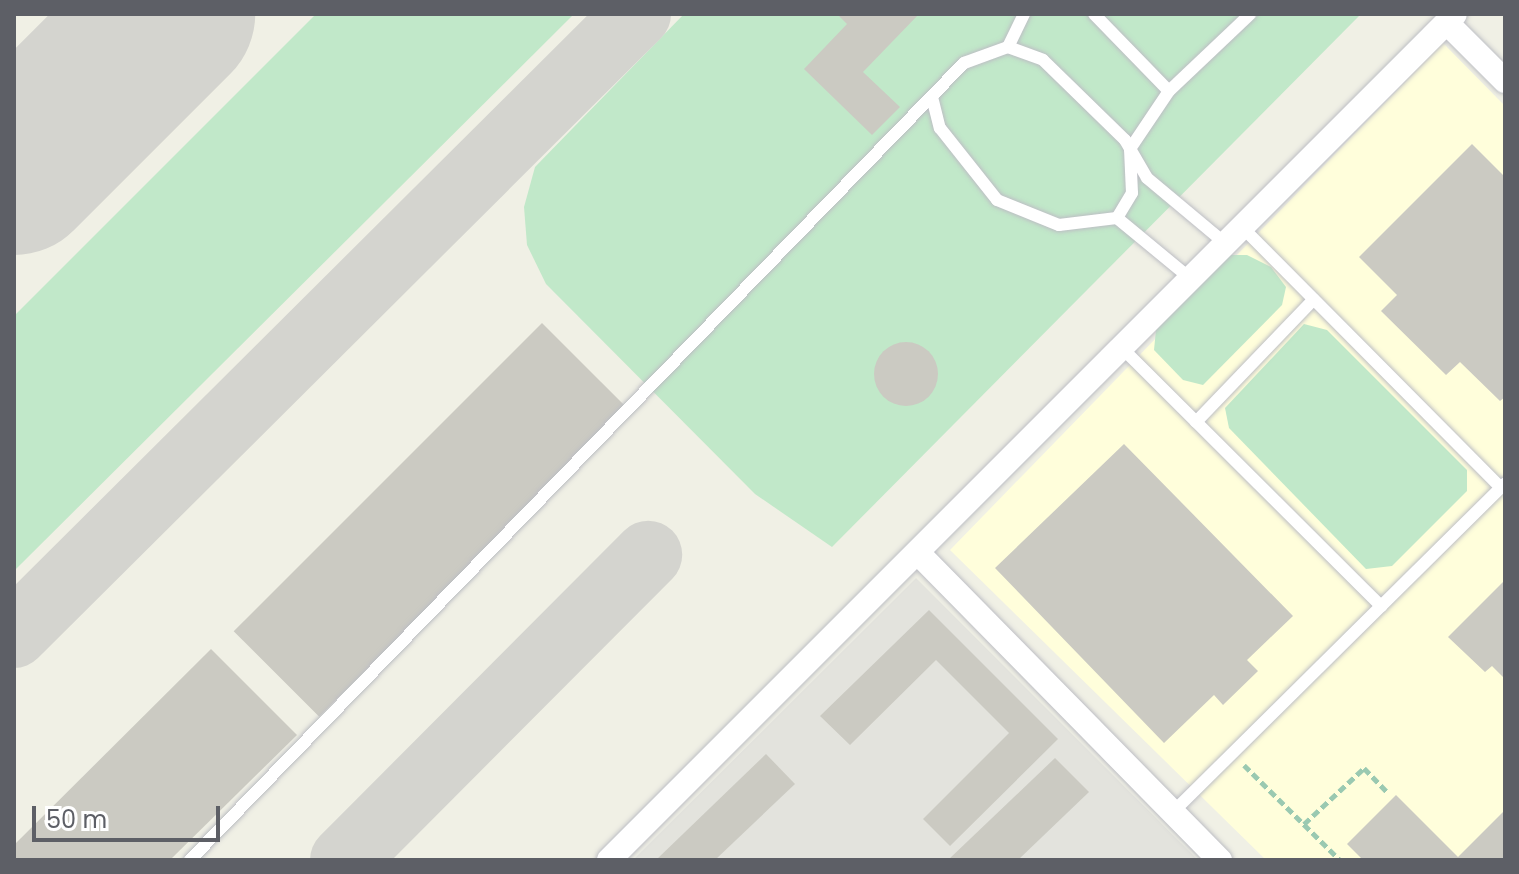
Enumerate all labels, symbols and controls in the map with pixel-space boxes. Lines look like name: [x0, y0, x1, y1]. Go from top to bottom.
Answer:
scale bar: [36, 790, 224, 840]
text: 50 m: [46, 803, 107, 836]

